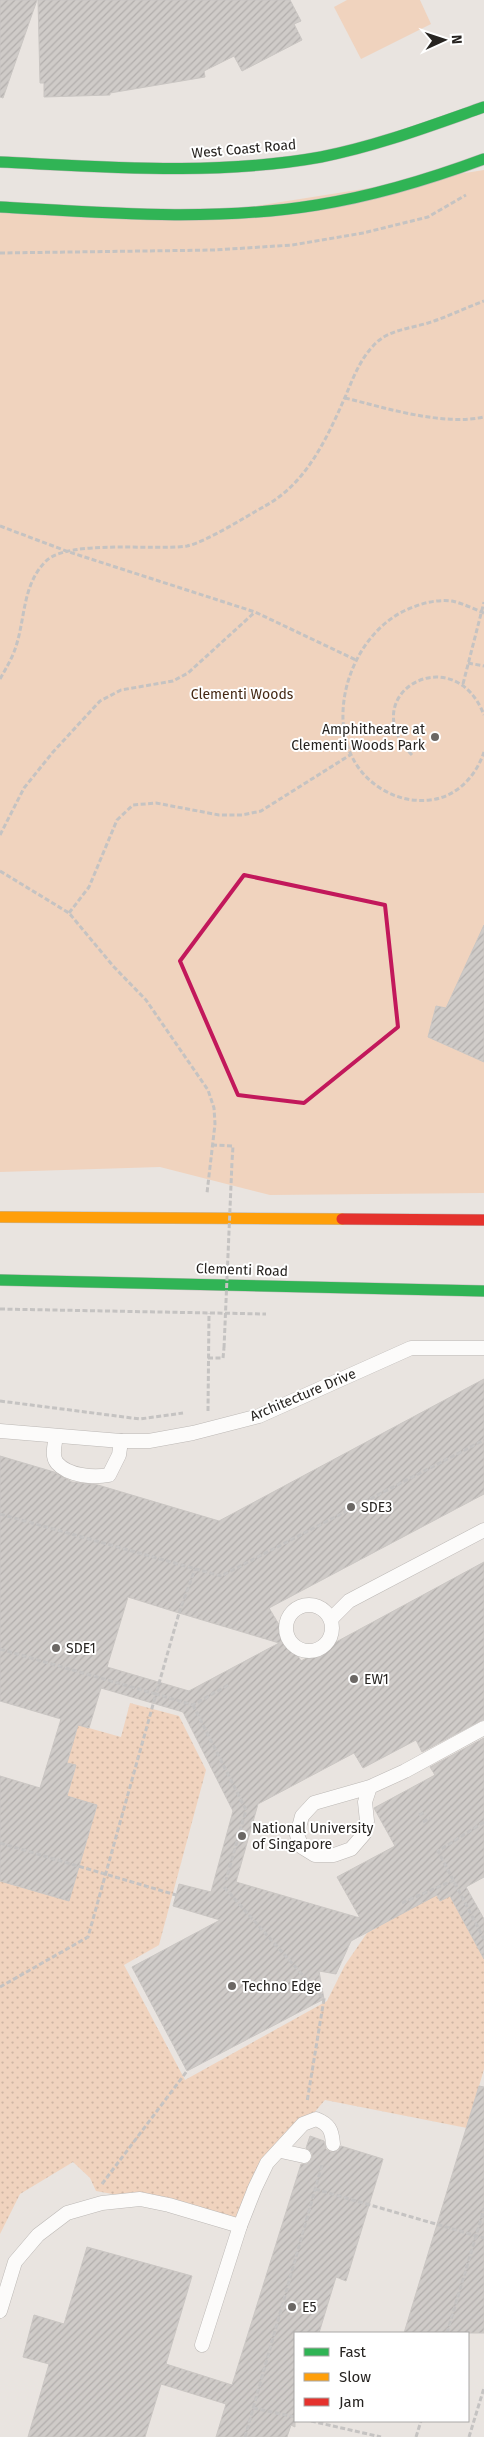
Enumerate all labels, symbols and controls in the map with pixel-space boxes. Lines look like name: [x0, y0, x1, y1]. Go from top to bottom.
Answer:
north arrow: [419, 15, 469, 65]
text: N: [448, 34, 465, 44]
street label: West Coast Road: [191, 136, 297, 162]
park label: Clementi Woods: [191, 686, 294, 703]
place label: Amphitheatre at Clementi Woods Park: [291, 721, 426, 754]
marker: Amphitheatre at Clementi Woods Park: [429, 731, 441, 743]
street label: Clementi Road: [196, 1260, 288, 1280]
street label: Architecture Drive: [247, 1365, 359, 1425]
place label: SDE3: [361, 1499, 392, 1516]
marker: SDE3: [345, 1501, 357, 1513]
place label: SDE1: [66, 1640, 96, 1657]
marker: SDE1: [50, 1642, 62, 1654]
place label: EW1: [364, 1671, 389, 1688]
marker: EW1: [348, 1673, 360, 1685]
place label: National University of Singapore: [252, 1820, 373, 1853]
marker: National University of Singapore: [236, 1830, 248, 1842]
place label: Techno Edge: [242, 1978, 321, 1995]
marker: Techno Edge: [226, 1980, 238, 1992]
place label: E5: [302, 2299, 317, 2316]
marker: E5: [286, 2301, 298, 2313]
legend: [294, 2332, 469, 2422]
text: Fast: [339, 2343, 366, 2361]
text: Slow: [339, 2368, 371, 2386]
text: Jam: [339, 2393, 365, 2411]

